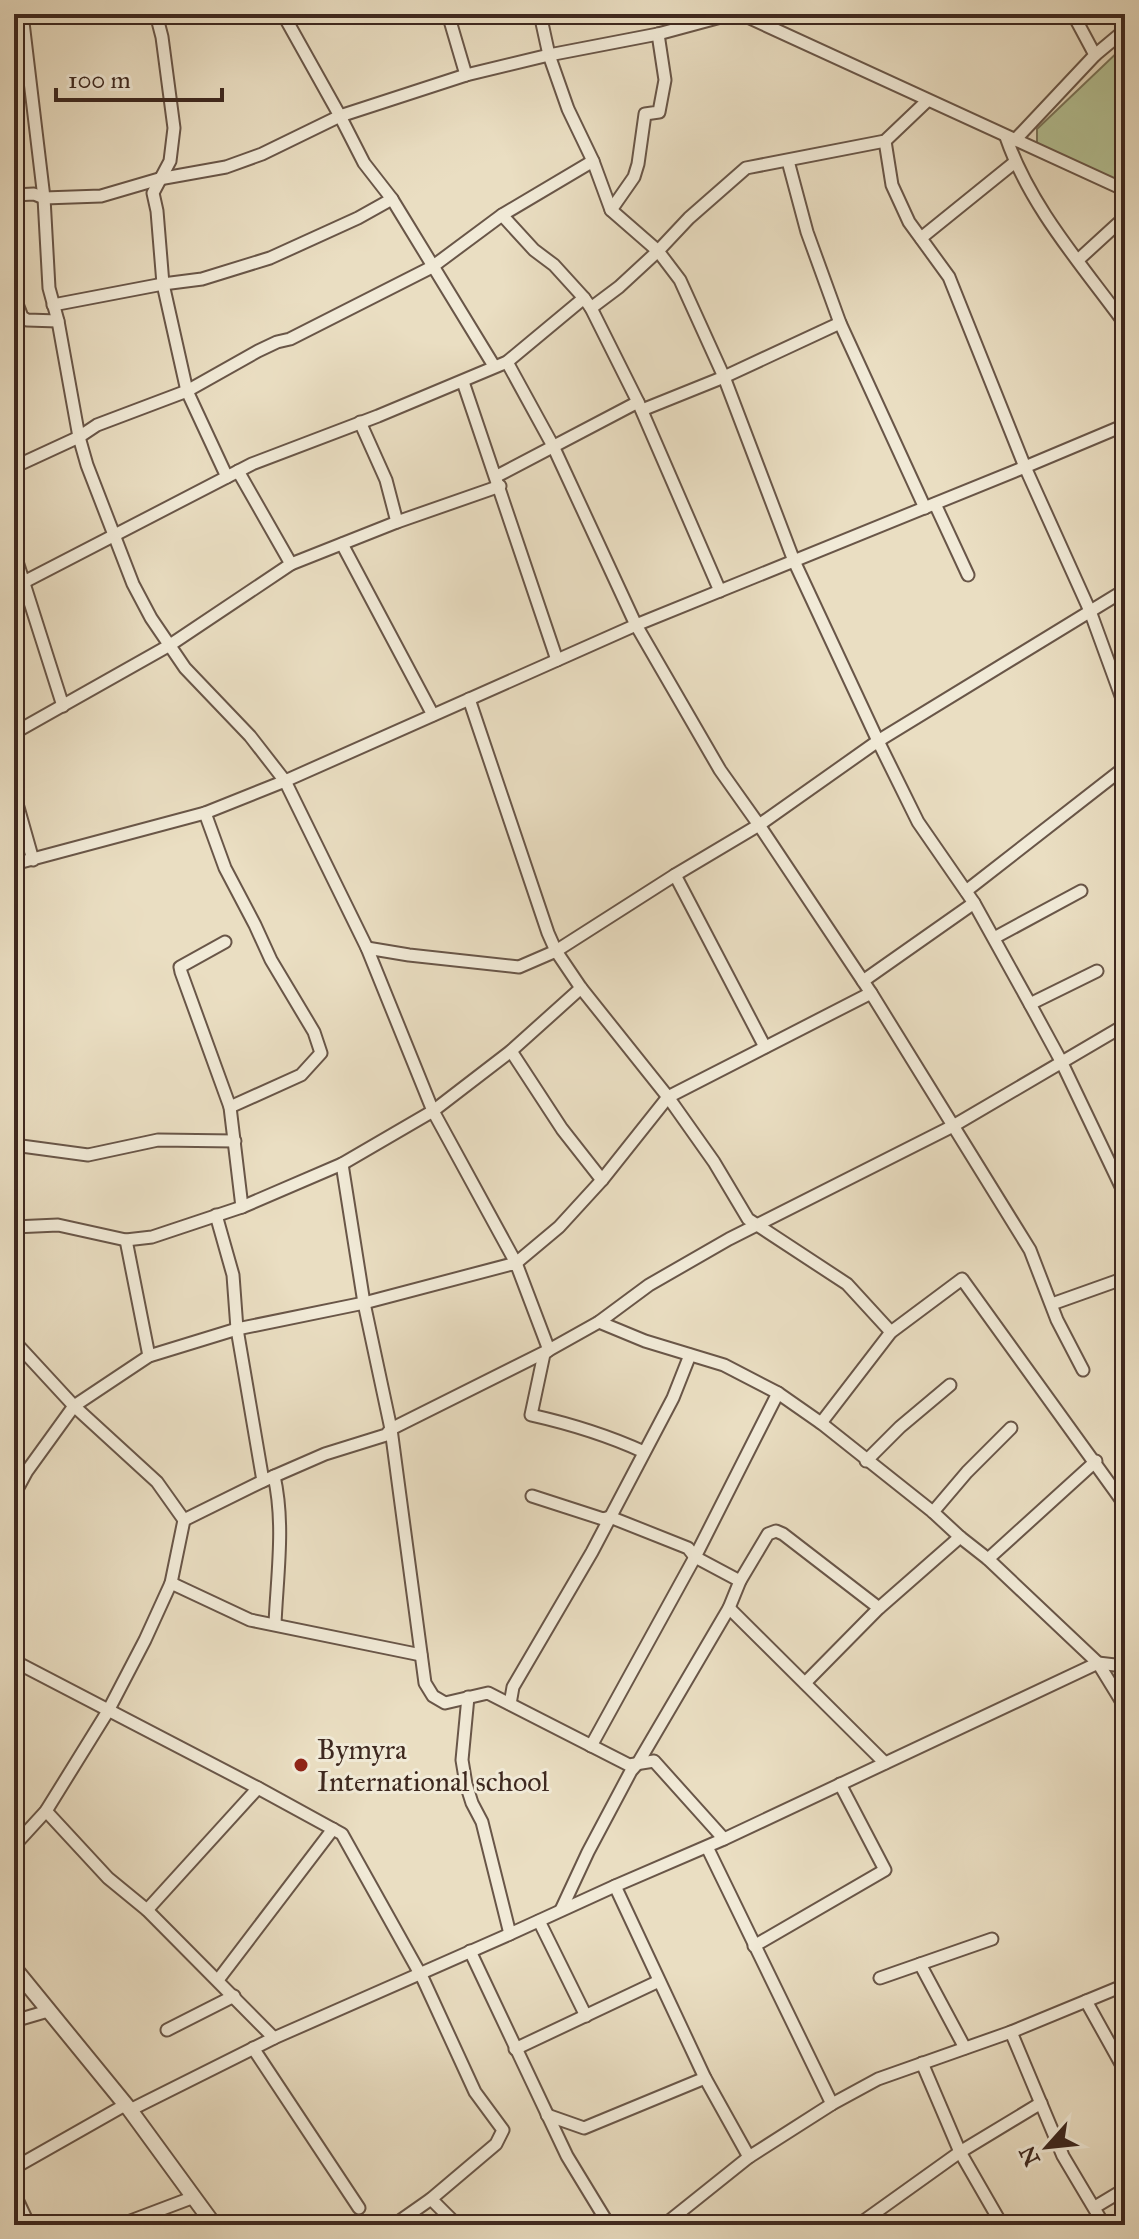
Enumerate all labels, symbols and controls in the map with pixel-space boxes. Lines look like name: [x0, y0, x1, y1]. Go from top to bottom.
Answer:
scale bar: [56, 52, 222, 102]
text: 100 m: [68, 65, 131, 95]
place label: Bymyra International school: [317, 1732, 549, 1799]
marker: Bymyra International school: [292, 1756, 310, 1774]
north arrow: [1007, 2107, 1087, 2187]
text: N: [1013, 2141, 1046, 2170]

